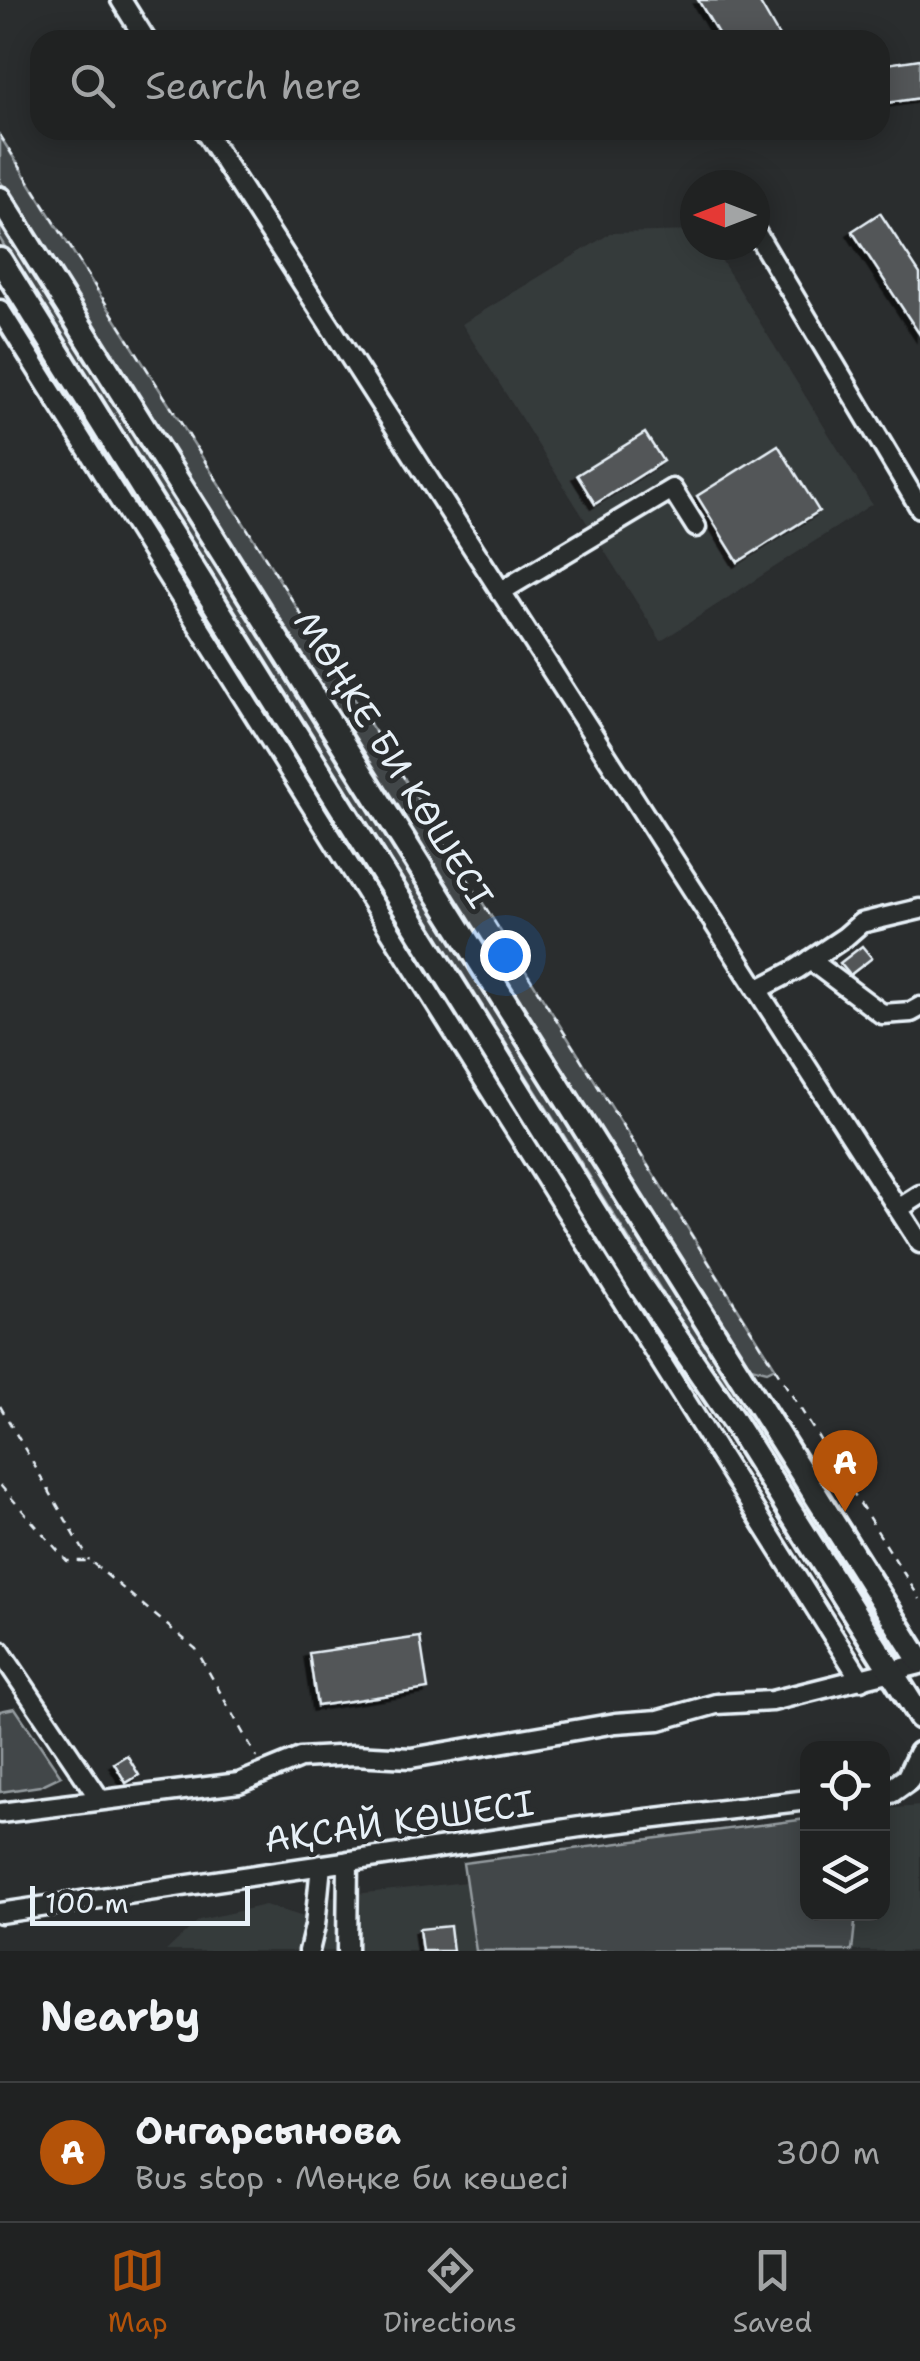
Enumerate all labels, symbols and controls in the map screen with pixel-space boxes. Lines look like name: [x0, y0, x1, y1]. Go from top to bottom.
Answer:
search box: [30, 30, 890, 140]
icon: search: [65, 58, 120, 113]
text: Search here: [145, 60, 362, 111]
north arrow: [680, 170, 770, 260]
street label: МӨҢКЕ БИ КӨШЕСІ: [283, 601, 505, 917]
your location: [480, 930, 531, 981]
pin: A: [812, 1430, 878, 1512]
map controls: [800, 1741, 890, 1921]
button: locate: [800, 1741, 890, 1831]
street label: АҚСАЙ КӨШЕСІ: [261, 1779, 537, 1863]
button: layers: [800, 1831, 890, 1921]
scale bar: [30, 1881, 250, 1926]
text: 100 m: [45, 1884, 129, 1922]
text: Nearby: [40, 1988, 200, 2044]
text: Онгарсынова: [135, 2105, 401, 2156]
text: A: [60, 2131, 85, 2174]
text: 300 m: [775, 2131, 880, 2174]
text: Bus stop · Мөңке би көшесі: [135, 2156, 569, 2199]
tab: Map: [108, 2243, 168, 2341]
tab: Directions: [383, 2243, 517, 2341]
tab: Saved: [733, 2243, 812, 2341]

